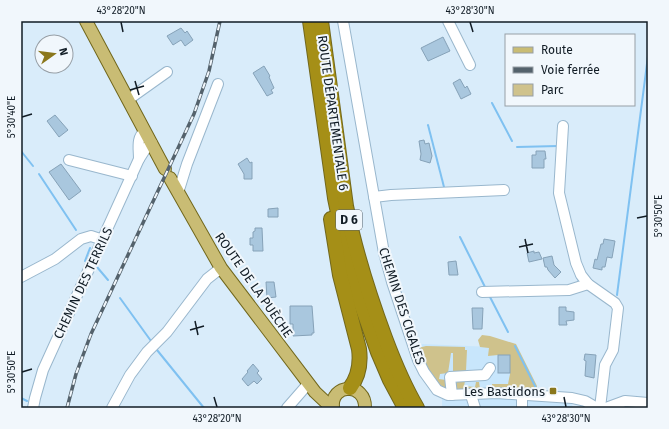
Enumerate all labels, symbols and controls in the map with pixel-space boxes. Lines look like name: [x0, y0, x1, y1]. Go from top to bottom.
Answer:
text: 43°28'20"N: [96, 5, 146, 17]
text: 43°28'30"N: [445, 5, 495, 17]
north arrow: [34, 34, 74, 74]
street label: ROUTE DÉPARTEMENTALE 6: [315, 34, 351, 192]
legend: [505, 34, 635, 106]
text: Route: [541, 43, 573, 57]
text: N: [56, 47, 70, 57]
text: Voie ferrée: [541, 63, 600, 77]
text: Parc: [541, 83, 564, 97]
text: 5°30'40"E: [6, 96, 18, 138]
text: 5°30'50"E: [653, 195, 665, 237]
road number: D 6: [336, 210, 362, 230]
street label: CHEMIN DES TERRILS: [50, 225, 116, 341]
street label: ROUTE DE LA PUÈCHE: [212, 230, 296, 340]
street label: CHEMIN DES CIGALES: [376, 246, 428, 366]
text: 5°30'50"E: [6, 351, 18, 393]
place label: Les Bastidons: [464, 384, 545, 399]
marker: Les Bastidons: [548, 386, 558, 396]
text: 43°28'20"N: [192, 413, 242, 425]
text: 43°28'30"N: [541, 413, 591, 425]

